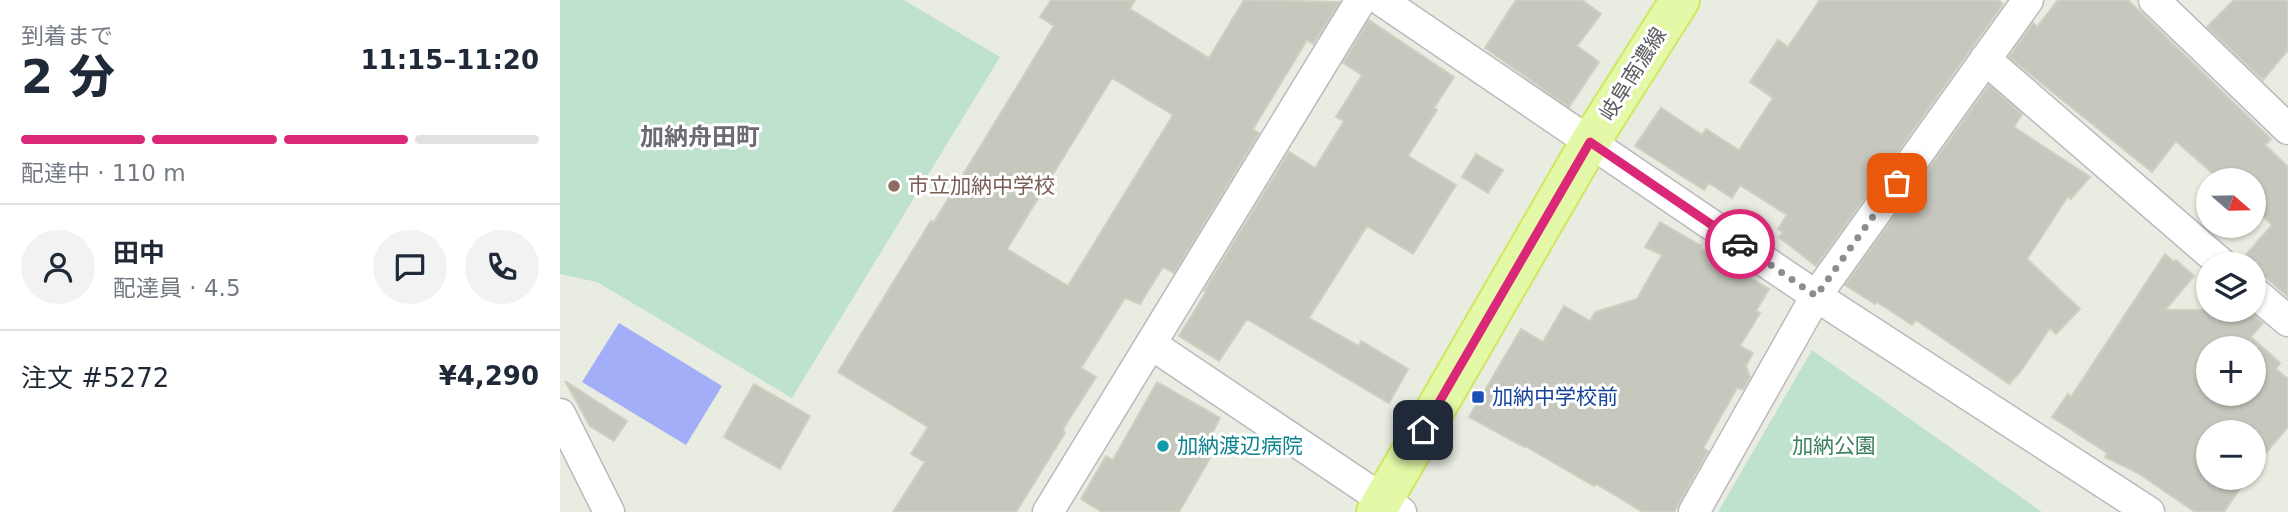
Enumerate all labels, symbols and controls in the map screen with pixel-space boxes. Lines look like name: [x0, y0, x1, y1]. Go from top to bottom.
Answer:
text: 到着まで: [21, 23, 113, 49]
street label: 岐阜南濃線: [1595, 23, 1671, 125]
text: 11:15–11:20: [360, 45, 539, 75]
text: 2 分: [21, 50, 115, 104]
district label: 加納舟田町: [640, 123, 760, 151]
pin: [1867, 153, 1927, 213]
text: 配達中 · 110 m: [21, 160, 186, 186]
icon: bag: [1878, 164, 1916, 202]
north arrow: [2196, 168, 2266, 238]
map controls: [2196, 168, 2266, 490]
place label: 市立加納中学校: [908, 174, 1055, 198]
marker: 市立加納中学校: [886, 178, 902, 194]
courier: [1705, 209, 1775, 279]
icon: car: [1721, 225, 1759, 263]
button: person: [21, 230, 95, 304]
button: chat: [373, 230, 447, 304]
button: phone: [465, 230, 539, 304]
text: 田中: [113, 238, 165, 268]
button: layers: [2196, 252, 2266, 322]
text: 配達員 · 4.5: [113, 275, 241, 301]
button: +: [2196, 336, 2266, 406]
text: ¥4,290: [439, 361, 539, 391]
text: 注文 #5272: [21, 363, 169, 393]
place label: 加納中学校前: [1492, 385, 1618, 409]
marker: 加納中学校前: [1470, 389, 1486, 405]
pin: [1393, 400, 1453, 460]
icon: home: [1404, 411, 1442, 449]
button: −: [2196, 420, 2266, 490]
place label: 加納渡辺病院: [1177, 434, 1303, 458]
park label: 加納公園: [1792, 434, 1876, 458]
marker: 加納渡辺病院: [1155, 438, 1171, 454]

